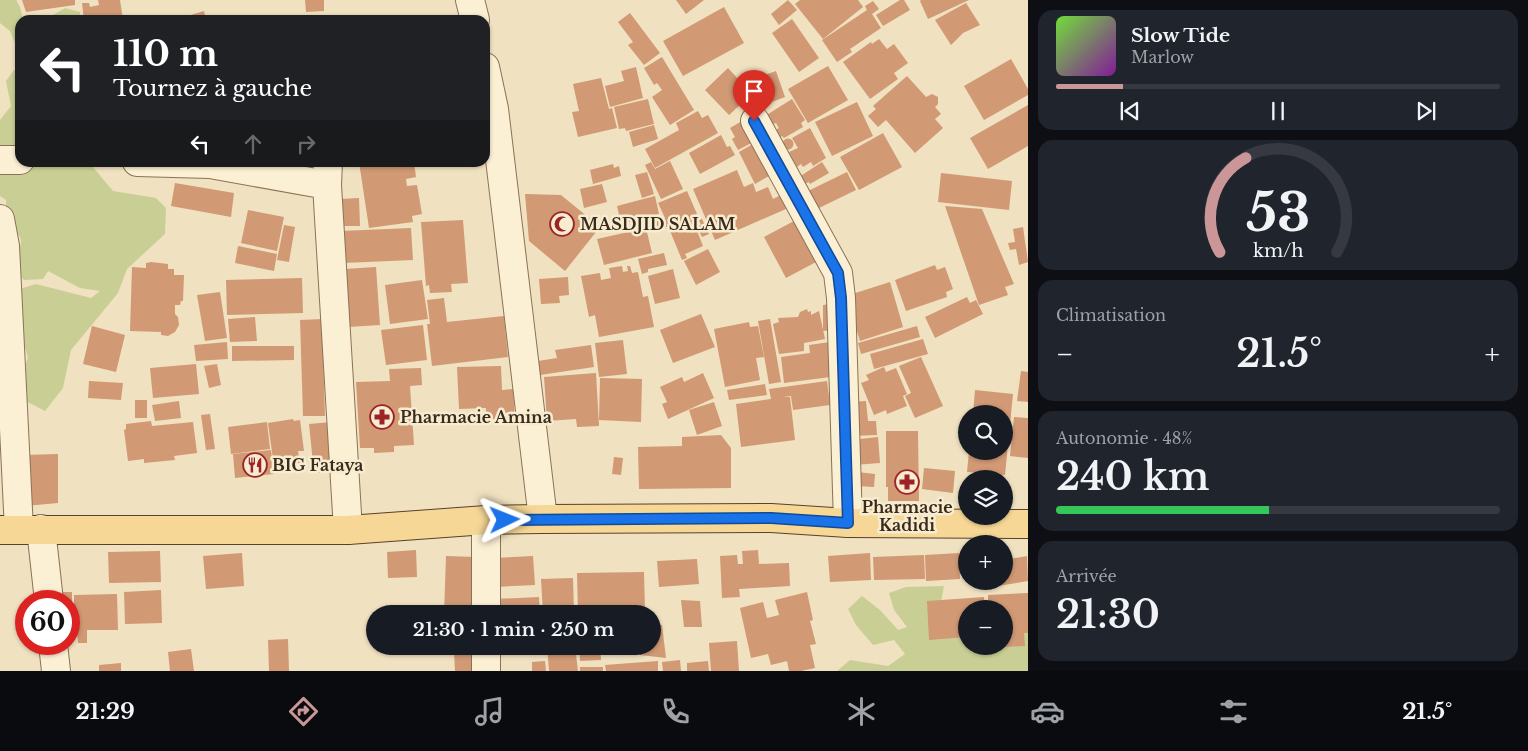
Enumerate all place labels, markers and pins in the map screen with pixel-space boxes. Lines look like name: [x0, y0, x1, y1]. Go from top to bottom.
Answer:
pin: [733, 70, 775, 121]
mosque icon: MASDJID SALAM: [549, 211, 575, 237]
place label: MASDJID SALAM: [580, 214, 735, 234]
pharmacy icon: Pharmacie Amina: [369, 404, 395, 430]
place label: Pharmacie Amina: [400, 407, 552, 427]
restaurant icon: BIG Fataya: [242, 452, 268, 478]
place label: BIG Fataya: [272, 455, 364, 475]
pharmacy icon: Pharmacie Kadidi: [894, 469, 920, 495]
place label: Pharmacie Kadidi: [861, 497, 953, 535]

